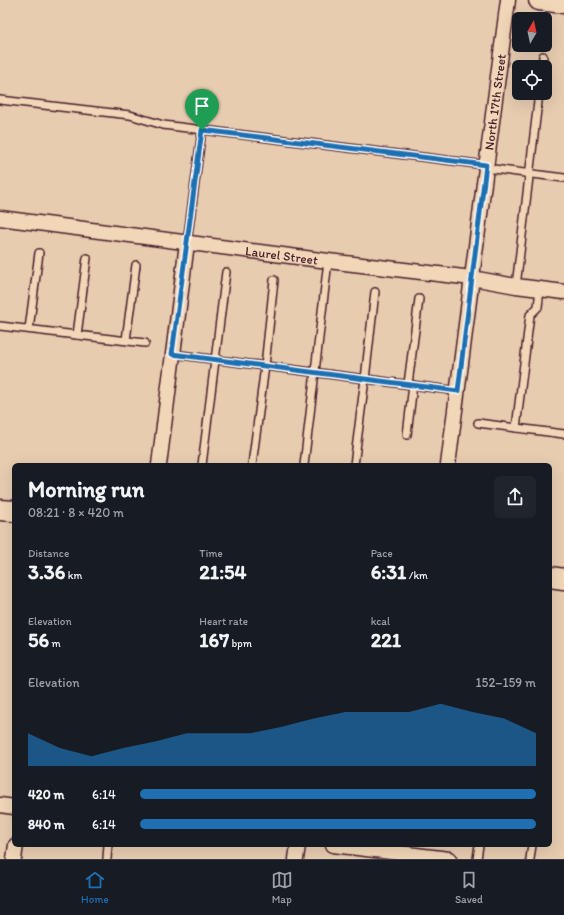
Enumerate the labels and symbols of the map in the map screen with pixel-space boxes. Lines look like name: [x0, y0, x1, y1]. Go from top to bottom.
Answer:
north arrow: [512, 12, 552, 52]
street label: North 17th Street: [481, 53, 508, 151]
pin: [185, 89, 219, 130]
street label: Laurel Street: [244, 243, 319, 267]

